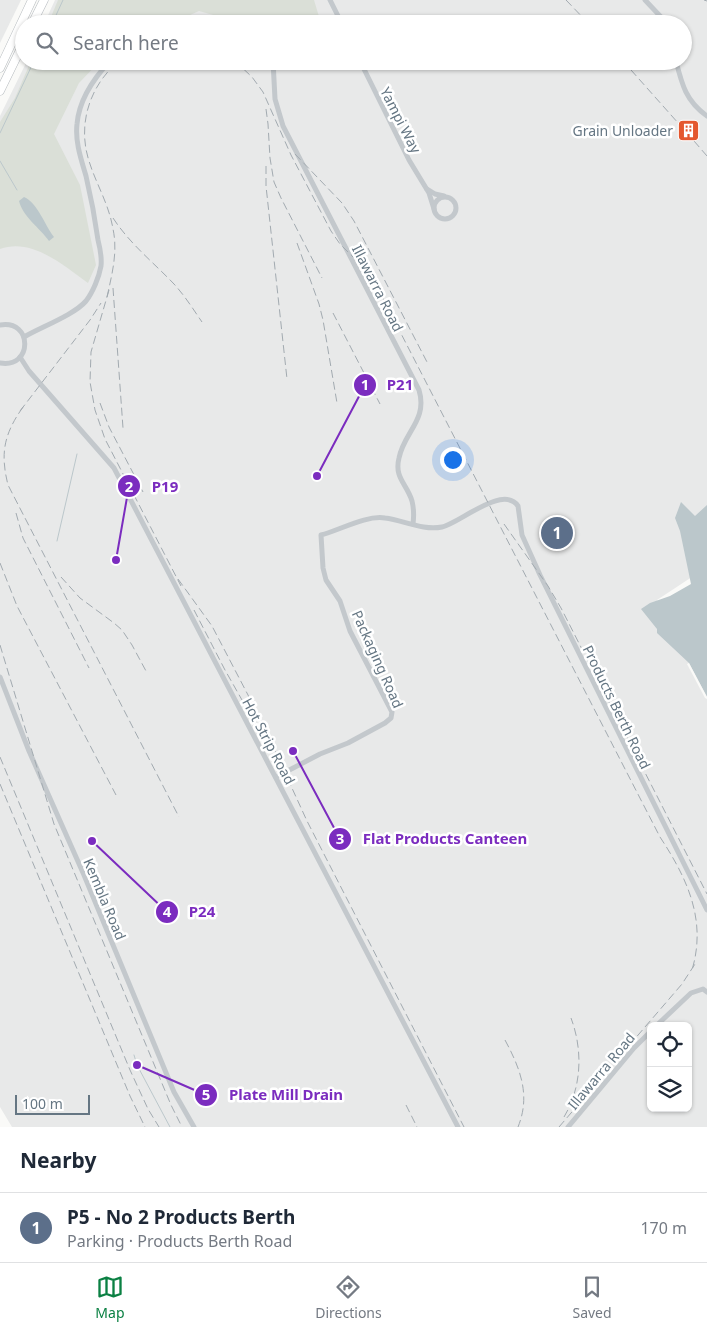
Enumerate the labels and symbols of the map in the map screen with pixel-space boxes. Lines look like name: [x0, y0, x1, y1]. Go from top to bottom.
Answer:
street label: Yampi Way: [376, 84, 426, 157]
building icon: Grain Unloader: [677, 118, 701, 142]
place label: Grain Unloader: [572, 121, 673, 140]
street label: Illawarra Road: [348, 241, 408, 335]
callout: P21: [352, 370, 424, 400]
text: 1: [361, 374, 369, 394]
text: P21: [387, 374, 413, 394]
your location: [440, 447, 466, 473]
callout: P19: [116, 471, 188, 501]
text: 2: [125, 476, 134, 496]
text: P19: [152, 476, 179, 496]
pin: 1: [541, 514, 573, 552]
street label: Packaging Road: [348, 607, 408, 711]
street label: Products Berth Road: [579, 642, 655, 772]
street label: Hot Strip Road: [238, 694, 300, 788]
callout: Flat Products Canteen: [327, 824, 537, 854]
text: 3: [336, 828, 344, 848]
text: Flat Products Canteen: [363, 828, 527, 848]
street label: Kembla Road: [79, 855, 131, 943]
callout: P24: [154, 897, 225, 927]
text: 4: [163, 901, 172, 921]
text: P24: [189, 901, 216, 921]
street label: Illawarra Road: [563, 1028, 639, 1114]
callout: Plate Mill Drain: [194, 1080, 353, 1110]
text: 5: [202, 1084, 210, 1104]
text: Plate Mill Drain: [229, 1084, 343, 1104]
scale bar: [15, 1092, 90, 1115]

